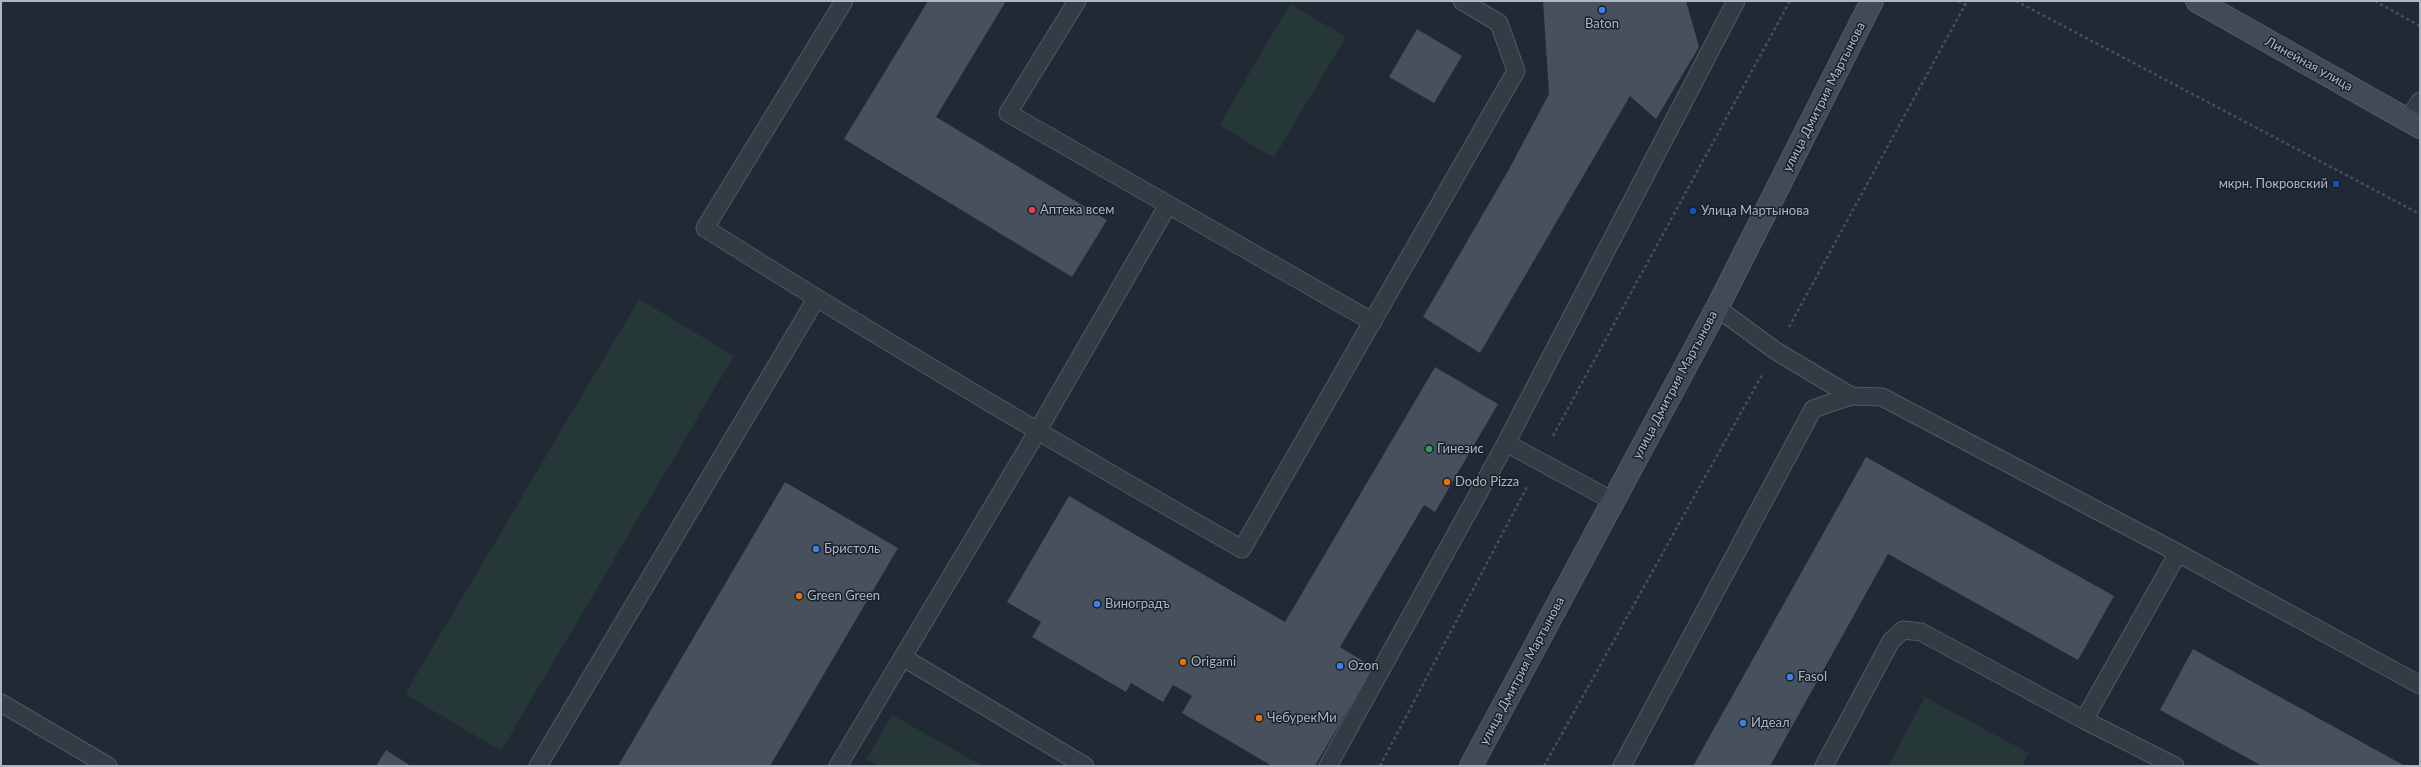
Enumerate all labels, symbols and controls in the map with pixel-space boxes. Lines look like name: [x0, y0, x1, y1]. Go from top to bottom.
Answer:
marker: Baton: [1597, 5, 1607, 15]
place label: Baton: [1585, 16, 1619, 32]
street label: улица Дмитрия Мартынова: [1779, 20, 1869, 174]
street label: Линейная улица: [2263, 34, 2355, 94]
place label: мкрн. Покровский: [2219, 176, 2328, 192]
marker: мкрн. Покровский: [2331, 179, 2341, 189]
place label: Аптека всем: [1040, 202, 1114, 218]
place label: Улица Мартынова: [1701, 203, 1809, 219]
marker: Аптека всем: [1027, 205, 1037, 215]
marker: Улица Мартынова: [1688, 206, 1698, 216]
street label: улица Дмитрия Мартынова: [1629, 308, 1721, 462]
place label: Гинезис: [1437, 441, 1484, 457]
marker: Гинезис: [1424, 444, 1434, 454]
place label: Dodo Pizza: [1455, 474, 1519, 490]
marker: Dodo Pizza: [1442, 477, 1452, 487]
place label: Бристоль: [824, 541, 880, 557]
marker: Бристоль: [811, 544, 821, 554]
place label: Green Green: [807, 588, 880, 604]
marker: Green Green: [794, 591, 804, 601]
street label: улица Дмитрия Мартынова: [1476, 594, 1568, 748]
place label: Виноградъ: [1105, 596, 1170, 612]
marker: Виноградъ: [1092, 599, 1102, 609]
place label: Origami: [1191, 654, 1236, 670]
marker: Origami: [1178, 657, 1188, 667]
place label: Ozon: [1348, 658, 1379, 674]
marker: Ozon: [1335, 661, 1345, 671]
place label: Fasol: [1798, 669, 1827, 685]
marker: Fasol: [1785, 672, 1795, 682]
place label: ЧебурекМи: [1267, 710, 1337, 726]
marker: ЧебурекМи: [1254, 713, 1264, 723]
place label: Идеал: [1751, 715, 1790, 731]
marker: Идеал: [1738, 718, 1748, 728]

